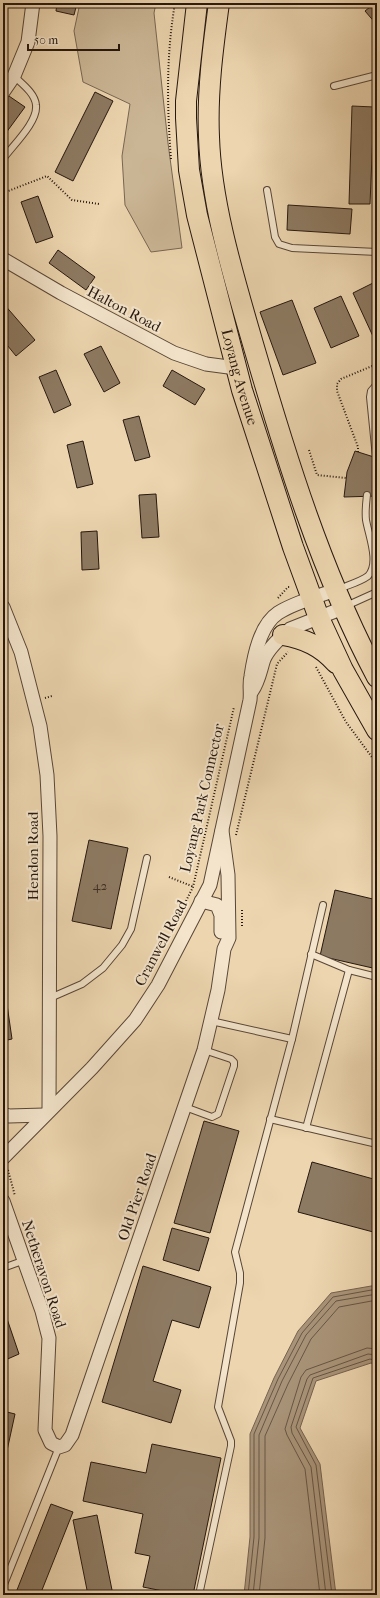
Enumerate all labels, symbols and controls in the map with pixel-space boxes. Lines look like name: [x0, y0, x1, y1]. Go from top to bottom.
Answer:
scale bar: [28, 26, 119, 52]
text: 50 m: [34, 33, 58, 47]
street label: Halton Road: [84, 282, 165, 336]
street label: Loyang Avenue: [218, 327, 262, 428]
street label: Loyang Park Connector: [176, 721, 228, 874]
street label: Hendon Road: [24, 811, 42, 900]
house number: 42: [93, 878, 107, 893]
street label: Cranwell Road: [131, 896, 192, 989]
street label: Old Pier Road: [114, 1150, 161, 1243]
street label: Netheravon Road: [18, 1218, 70, 1331]

